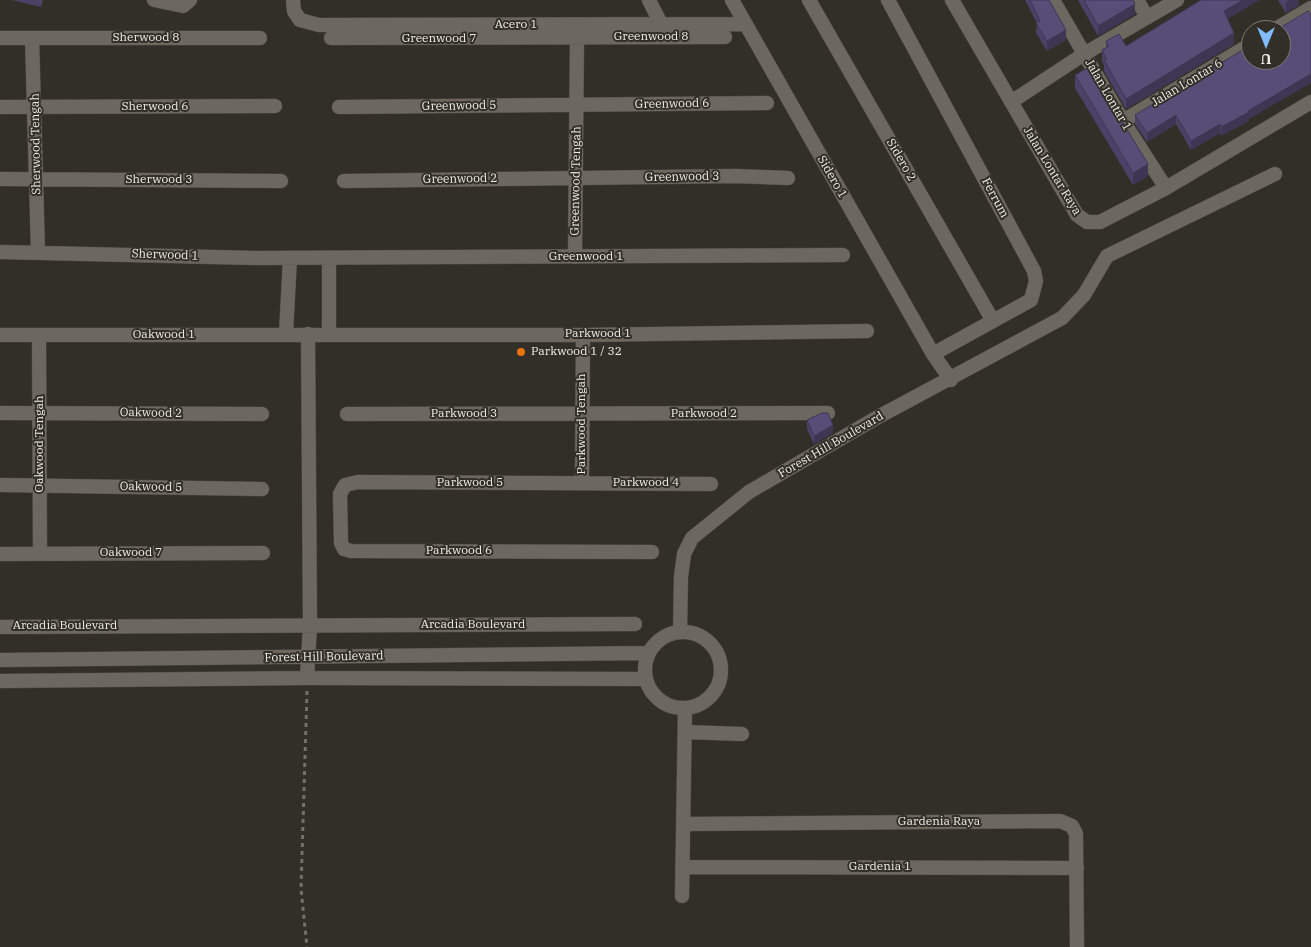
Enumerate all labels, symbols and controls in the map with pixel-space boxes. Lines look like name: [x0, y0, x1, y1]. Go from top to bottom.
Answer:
street label: Acero 1: [495, 18, 537, 32]
north arrow: [1241, 20, 1291, 70]
street label: Greenwood 8: [614, 30, 688, 44]
street label: Sherwood 8: [113, 31, 179, 45]
street label: Greenwood 7: [402, 32, 476, 46]
text: U: [1261, 50, 1271, 68]
street label: Jalan Lontar 6: [1149, 56, 1225, 110]
street label: Jalan Lontar 1: [1082, 57, 1134, 133]
street label: Sherwood Tengah: [28, 93, 44, 195]
street label: Greenwood 6: [635, 96, 709, 112]
street label: Greenwood 5: [422, 98, 496, 114]
street label: Sherwood 6: [122, 100, 188, 114]
street label: Jalan Lontar Raya: [1020, 124, 1084, 218]
street label: Greenwood Tengah: [568, 126, 584, 236]
street label: Sidero 2: [883, 136, 919, 184]
street label: Sidero 1: [814, 153, 850, 201]
street label: Greenwood 3: [645, 169, 719, 185]
street label: Greenwood 2: [423, 171, 497, 187]
street label: Sherwood 3: [126, 173, 192, 187]
street label: Ferrum: [979, 176, 1011, 220]
street label: Sherwood 1: [131, 247, 199, 263]
street label: Greenwood 1: [549, 250, 623, 264]
street label: Parkwood 1: [565, 327, 631, 341]
street label: Oakwood 1: [133, 328, 195, 342]
place label: Parkwood 1 / 32: [531, 345, 622, 359]
marker: Parkwood 1 / 32: [515, 346, 527, 358]
street label: Parkwood Tengah: [575, 373, 589, 475]
street label: Oakwood Tengah: [33, 395, 47, 493]
street label: Oakwood 2: [120, 405, 182, 421]
street label: Parkwood 3: [431, 407, 497, 421]
street label: Parkwood 2: [671, 407, 737, 421]
street label: Forest Hill Boulevard: [776, 409, 886, 481]
street label: Parkwood 5: [437, 476, 503, 490]
street label: Parkwood 4: [613, 476, 679, 490]
street label: Oakwood 5: [120, 479, 182, 495]
street label: Parkwood 6: [426, 544, 492, 558]
street label: Oakwood 7: [100, 546, 162, 560]
street label: Arcadia Boulevard: [421, 618, 525, 632]
street label: Arcadia Boulevard: [13, 619, 117, 633]
street label: Forest Hill Boulevard: [264, 649, 384, 665]
street label: Gardenia Raya: [898, 815, 980, 829]
street label: Gardenia 1: [849, 860, 911, 874]

